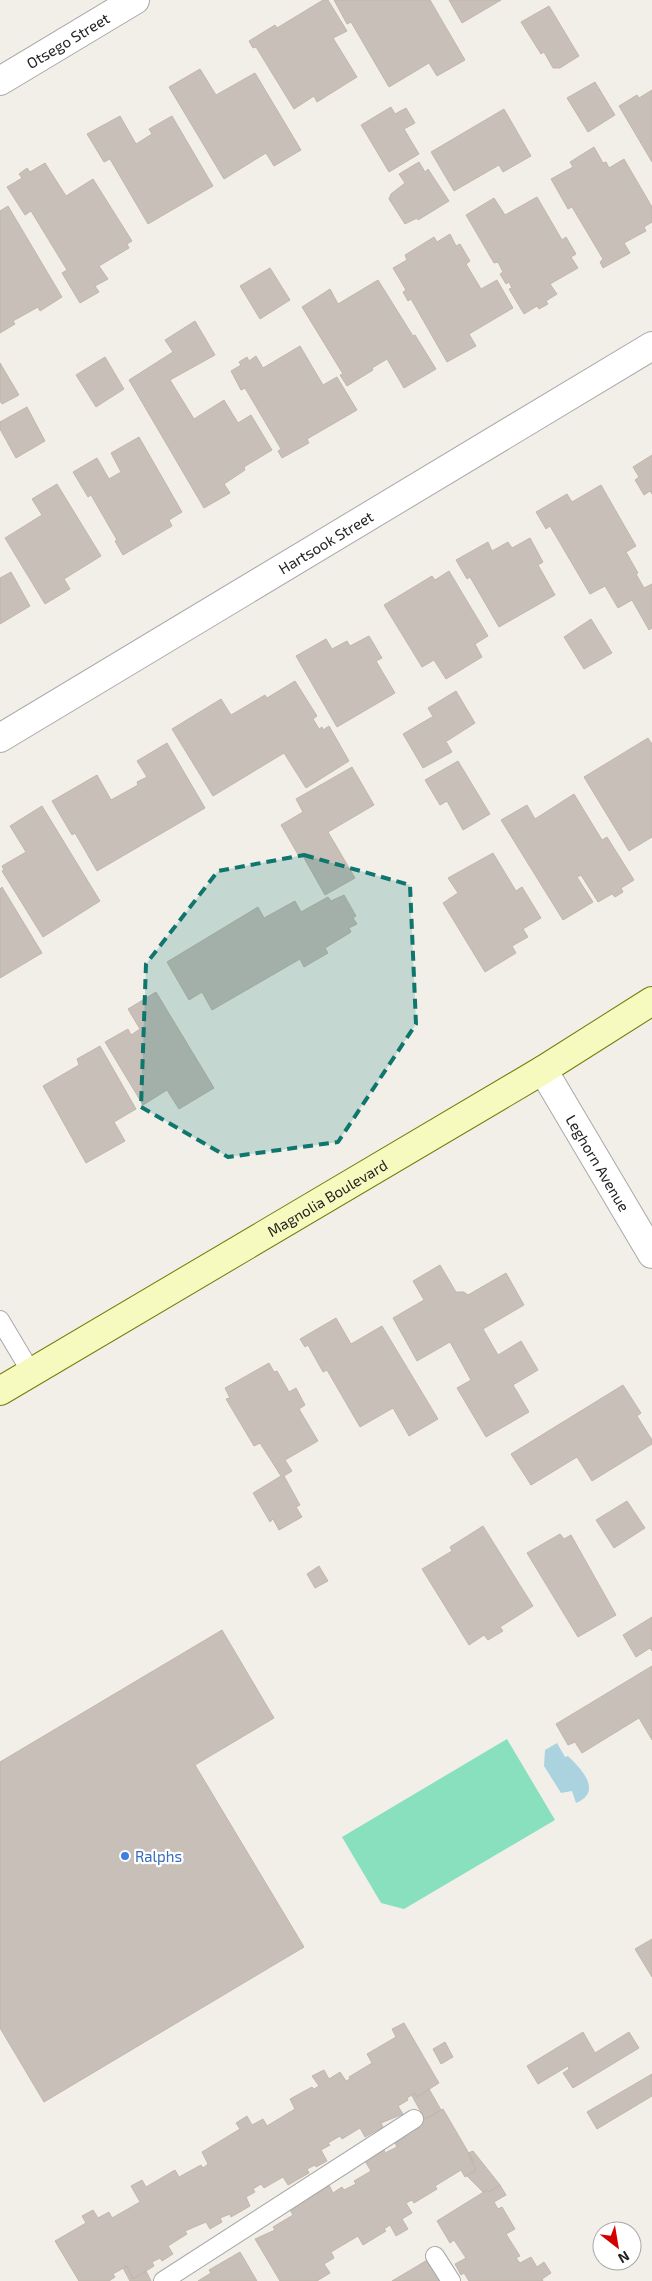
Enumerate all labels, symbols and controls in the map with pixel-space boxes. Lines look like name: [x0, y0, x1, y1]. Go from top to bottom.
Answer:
street label: Otsego Street: [23, 8, 113, 72]
street label: Hartsook Street: [275, 507, 377, 578]
street label: Leghorn Avenue: [562, 1111, 634, 1215]
street label: Magnolia Boulevard: [264, 1155, 390, 1240]
place label: Ralphs: [135, 1847, 182, 1865]
marker: Ralphs: [119, 1850, 131, 1862]
north arrow: [592, 2221, 642, 2271]
text: N: [615, 2248, 633, 2267]

